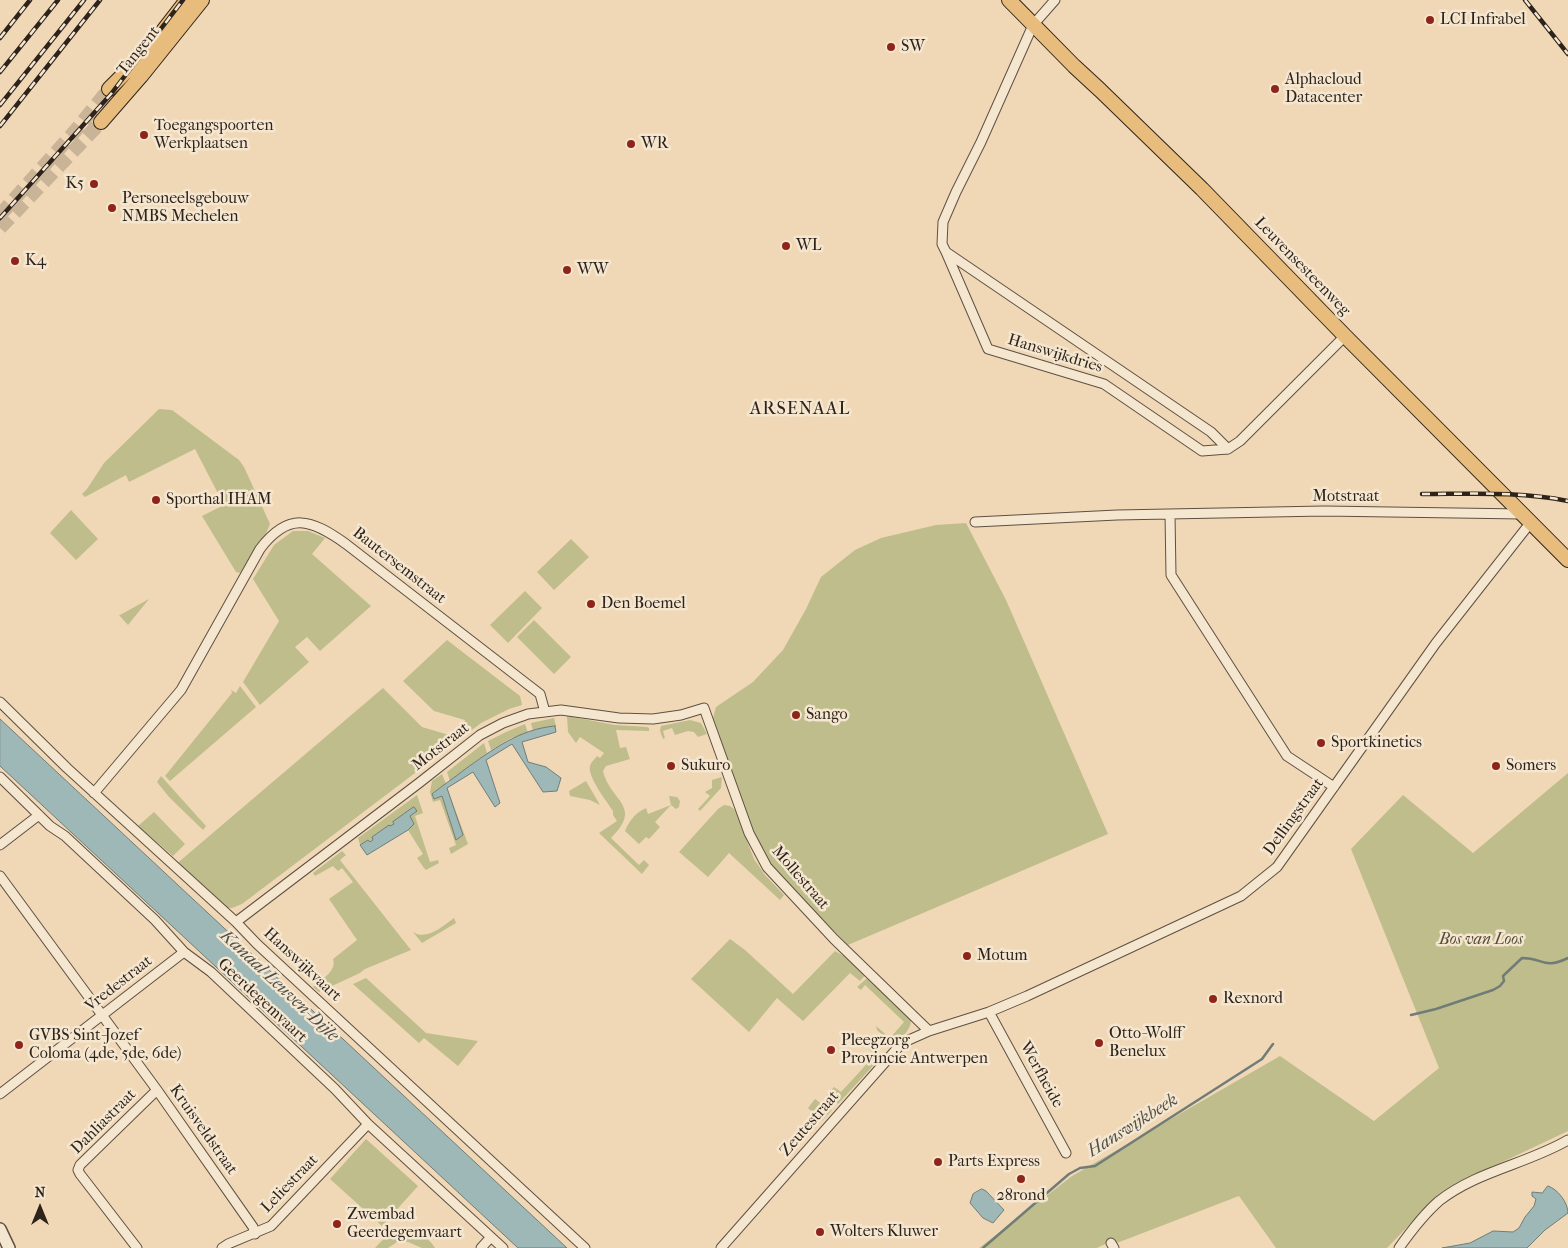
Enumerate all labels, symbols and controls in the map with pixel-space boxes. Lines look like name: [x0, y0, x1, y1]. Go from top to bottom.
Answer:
place label: LCI Infrabel: [1440, 10, 1526, 30]
marker: LCI Infrabel: [1424, 14, 1436, 26]
street label: Tangent: [113, 23, 165, 79]
place label: SW: [901, 37, 925, 57]
marker: SW: [885, 41, 897, 53]
place label: Alphacloud Datacenter: [1285, 70, 1362, 108]
marker: Alphacloud Datacenter: [1269, 83, 1281, 95]
place label: Toegangspoorten Werkplaatsen: [154, 116, 274, 154]
marker: Toegangspoorten Werkplaatsen: [138, 129, 150, 141]
place label: WR: [641, 134, 668, 154]
marker: WR: [625, 138, 637, 150]
place label: K5: [65, 174, 84, 194]
marker: K5: [88, 178, 100, 190]
place label: Personeelsgebouw NMBS Mechelen: [122, 189, 249, 227]
marker: Personeelsgebouw NMBS Mechelen: [106, 202, 118, 214]
street label: Leuvensesteenweg: [1250, 214, 1354, 320]
place label: WL: [796, 236, 821, 256]
marker: WL: [780, 240, 792, 252]
place label: K4: [25, 251, 46, 271]
marker: K4: [9, 255, 21, 267]
place label: WW: [577, 260, 608, 280]
marker: WW: [561, 264, 573, 276]
street label: Hanswijkdries: [1005, 331, 1105, 377]
district label: ARSENAAL: [749, 399, 851, 421]
street label: Motstraat: [1312, 487, 1380, 507]
place label: Sporthal IHAM: [166, 490, 272, 510]
marker: Sporthal IHAM: [150, 494, 162, 506]
street label: Bautersemstraat: [348, 524, 450, 608]
place label: Den Boemel: [601, 594, 686, 614]
marker: Den Boemel: [585, 598, 597, 610]
place label: Sango: [806, 705, 848, 725]
marker: Sango: [790, 709, 802, 721]
street label: Motstraat: [409, 719, 473, 775]
place label: Sportkinetics: [1331, 733, 1422, 753]
marker: Sportkinetics: [1315, 737, 1327, 749]
place label: Sukuro: [681, 756, 730, 776]
place label: Somers: [1506, 756, 1556, 776]
marker: Sukuro: [665, 760, 677, 772]
marker: Somers: [1490, 760, 1502, 772]
street label: Dellingstraat: [1260, 775, 1328, 859]
street label: Mollestraat: [767, 842, 833, 914]
street label: Hanswijkvaart: [259, 924, 345, 1006]
water label: Kanaal Leuven-Dijle: [215, 926, 343, 1046]
park label: Bos van Loos: [1439, 930, 1523, 950]
place label: Motum: [977, 946, 1028, 966]
marker: Motum: [961, 950, 973, 962]
street label: Vredestraat: [82, 952, 156, 1016]
street label: Geerdegemvaart: [213, 955, 311, 1047]
place label: Rexnord: [1223, 989, 1283, 1009]
marker: Rexnord: [1207, 993, 1219, 1005]
place label: Otto-Wolff Benelux: [1109, 1024, 1182, 1062]
place label: GVBS Sint-Jozef Coloma (4de, 5de, 6de): [29, 1026, 182, 1064]
place label: Pleegzorg Provincie Antwerpen: [841, 1031, 988, 1069]
marker: Otto-Wolff Benelux: [1093, 1037, 1105, 1049]
marker: GVBS Sint-Jozef Coloma (4de, 5de, 6de): [13, 1039, 25, 1051]
street label: Werfheide: [1015, 1039, 1067, 1111]
marker: Pleegzorg Provincie Antwerpen: [825, 1044, 837, 1056]
street label: Kruisveldstraat: [165, 1081, 241, 1179]
street label: Dahliastraat: [67, 1085, 141, 1159]
street label: Zeutestraat: [776, 1087, 844, 1161]
water label: Hanswijkbeek: [1084, 1090, 1182, 1162]
street label: Leliestraat: [258, 1151, 322, 1217]
place label: Parts Express: [948, 1152, 1040, 1172]
marker: Parts Express: [932, 1156, 944, 1168]
marker: 28rond: [1015, 1173, 1027, 1185]
north arrow: [15, 1183, 65, 1233]
text: N: [35, 1184, 45, 1201]
place label: 28rond: [997, 1186, 1045, 1206]
place label: Zwembad Geerdegemvaart: [347, 1205, 462, 1243]
marker: Zwembad Geerdegemvaart: [331, 1218, 343, 1230]
place label: Wolters Kluwer: [830, 1222, 938, 1242]
marker: Wolters Kluwer: [814, 1226, 826, 1238]

